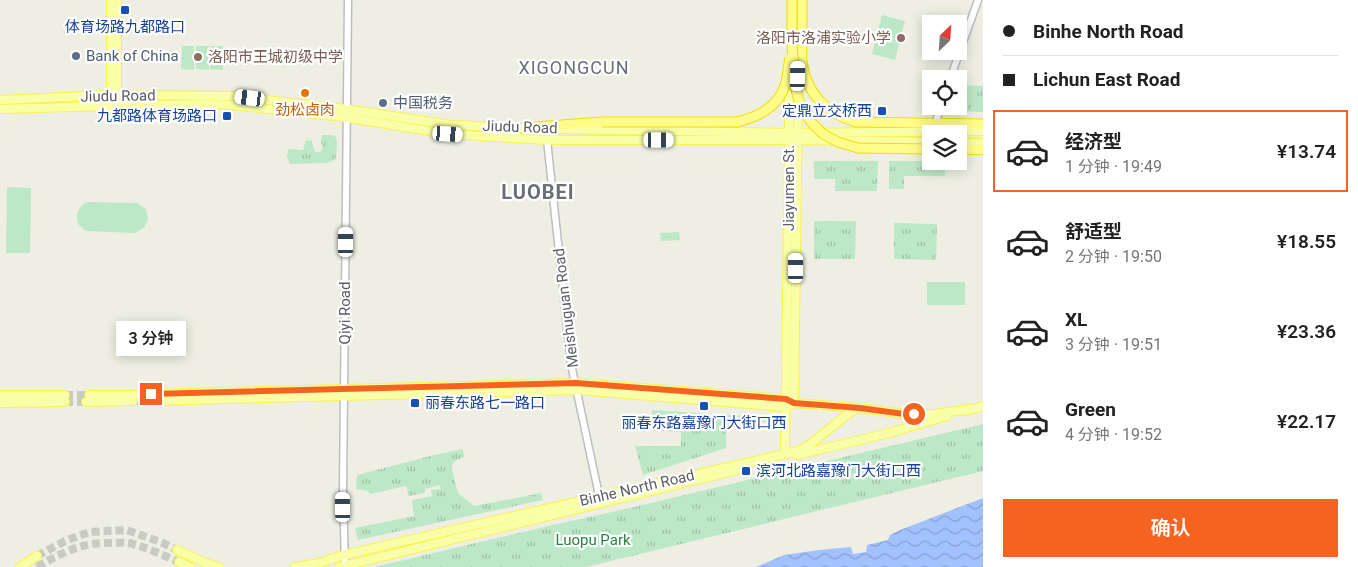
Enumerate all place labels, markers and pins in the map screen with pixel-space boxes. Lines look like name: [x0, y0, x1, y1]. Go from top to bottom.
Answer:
marker: 体育场路九都路口: [119, 4, 131, 16]
place label: 体育场路九都路口: [65, 18, 185, 36]
place label: 洛阳市洛浦实验小学: [756, 29, 891, 47]
marker: 洛阳市洛浦实验小学: [895, 32, 907, 44]
place label: Bank of China: [86, 47, 179, 65]
place label: 洛阳市王城初级中学: [208, 48, 343, 66]
marker: Bank of China: [70, 50, 82, 62]
marker: 洛阳市王城初级中学: [192, 51, 204, 63]
marker: 劲松卤肉: [299, 87, 311, 99]
place label: 中国税务: [393, 94, 453, 112]
marker: 中国税务: [377, 97, 389, 109]
place label: 劲松卤肉: [275, 101, 335, 119]
place label: 定鼎立交桥西: [782, 102, 872, 120]
marker: 定鼎立交桥西: [876, 105, 888, 117]
place label: 九都路体育场路口: [97, 107, 217, 125]
marker: 九都路体育场路口: [221, 110, 233, 122]
place label: 丽春东路七一路口: [425, 394, 545, 412]
marker: 丽春东路七一路口: [409, 397, 421, 409]
marker: 丽春东路嘉豫门大街口西: [698, 400, 710, 412]
place label: 丽春东路嘉豫门大街口西: [621, 414, 787, 432]
place label: 滨河北路嘉豫门大街口西: [756, 462, 921, 480]
marker: 滨河北路嘉豫门大街口西: [740, 465, 752, 477]

